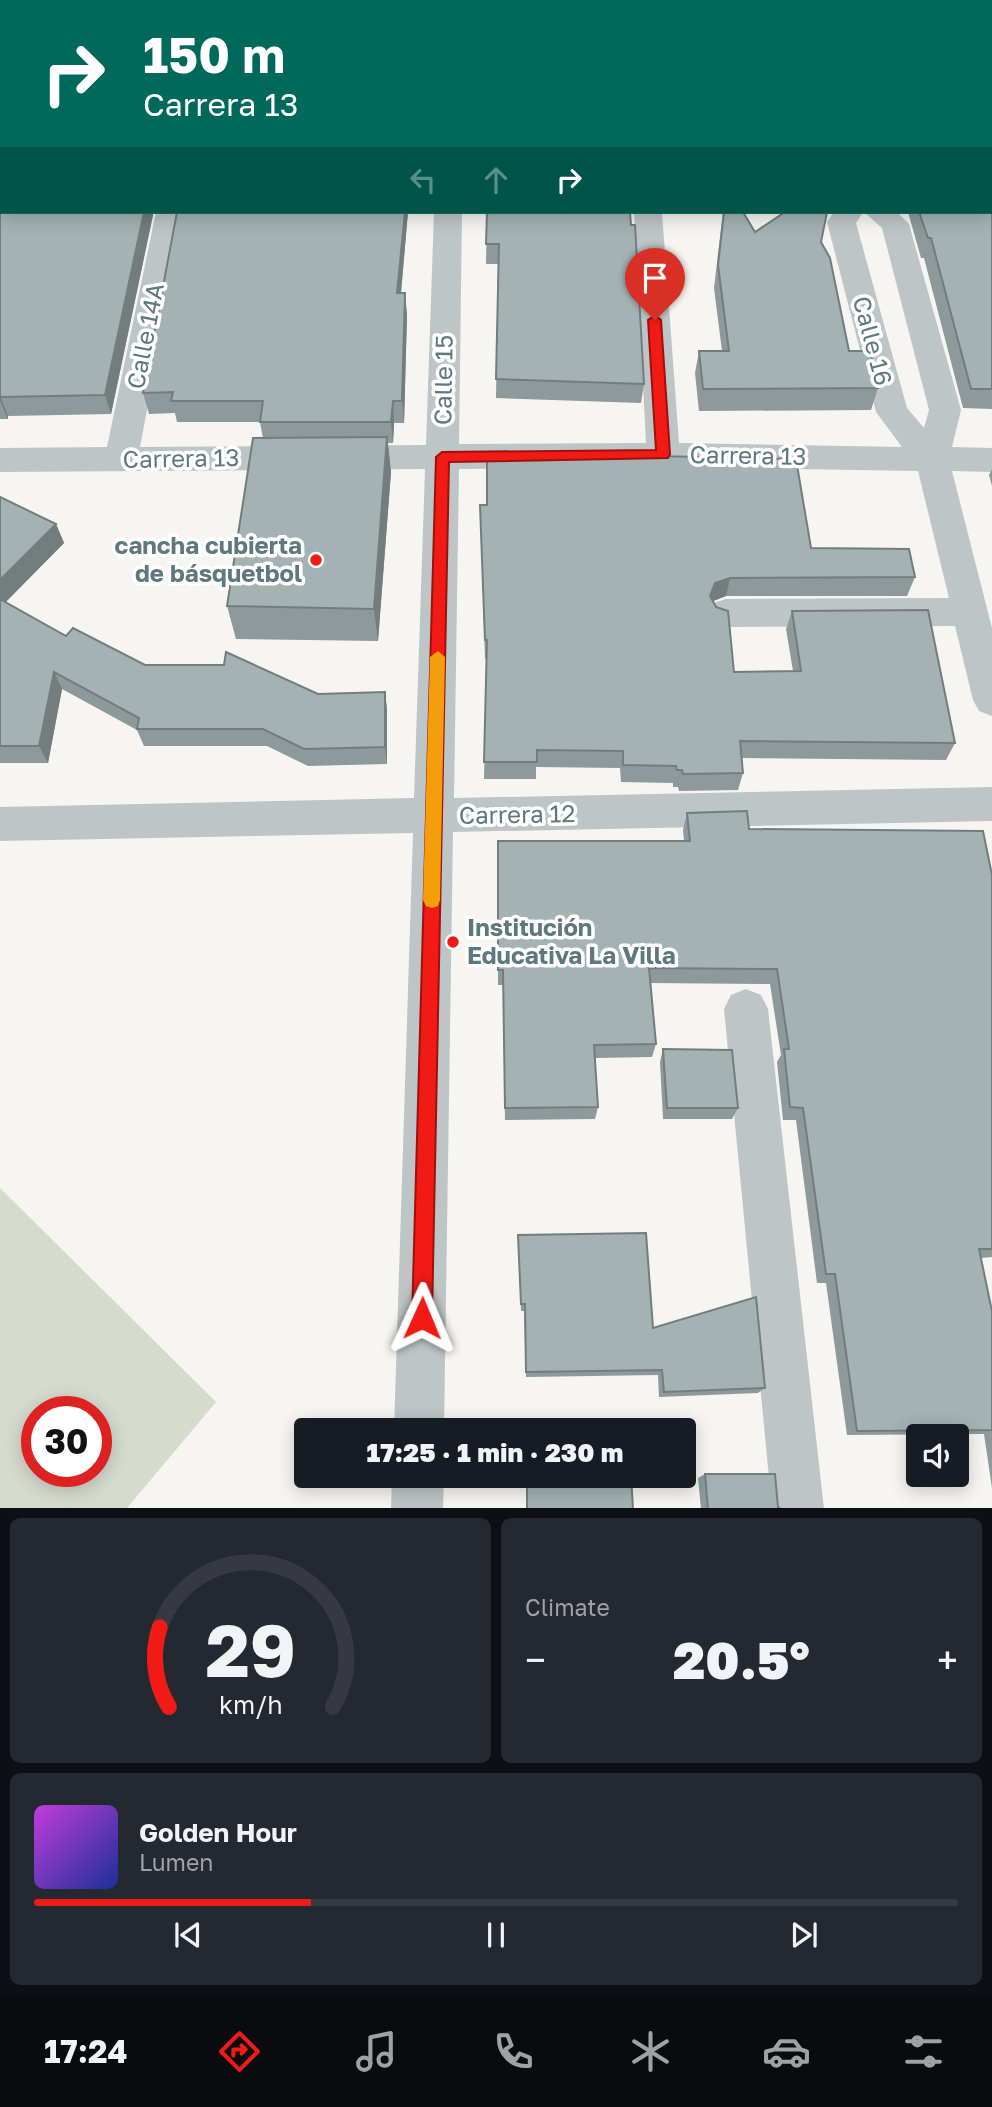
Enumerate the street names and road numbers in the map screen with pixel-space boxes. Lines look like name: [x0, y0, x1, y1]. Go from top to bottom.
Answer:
street label: Calle 14A: [120, 280, 169, 391]
street label: Calle 16: [848, 293, 899, 388]
street label: Calle 15: [427, 334, 458, 425]
street label: Carrera 13: [689, 439, 807, 470]
street label: Carrera 13: [122, 442, 240, 473]
street label: Carrera 12: [458, 798, 575, 829]

